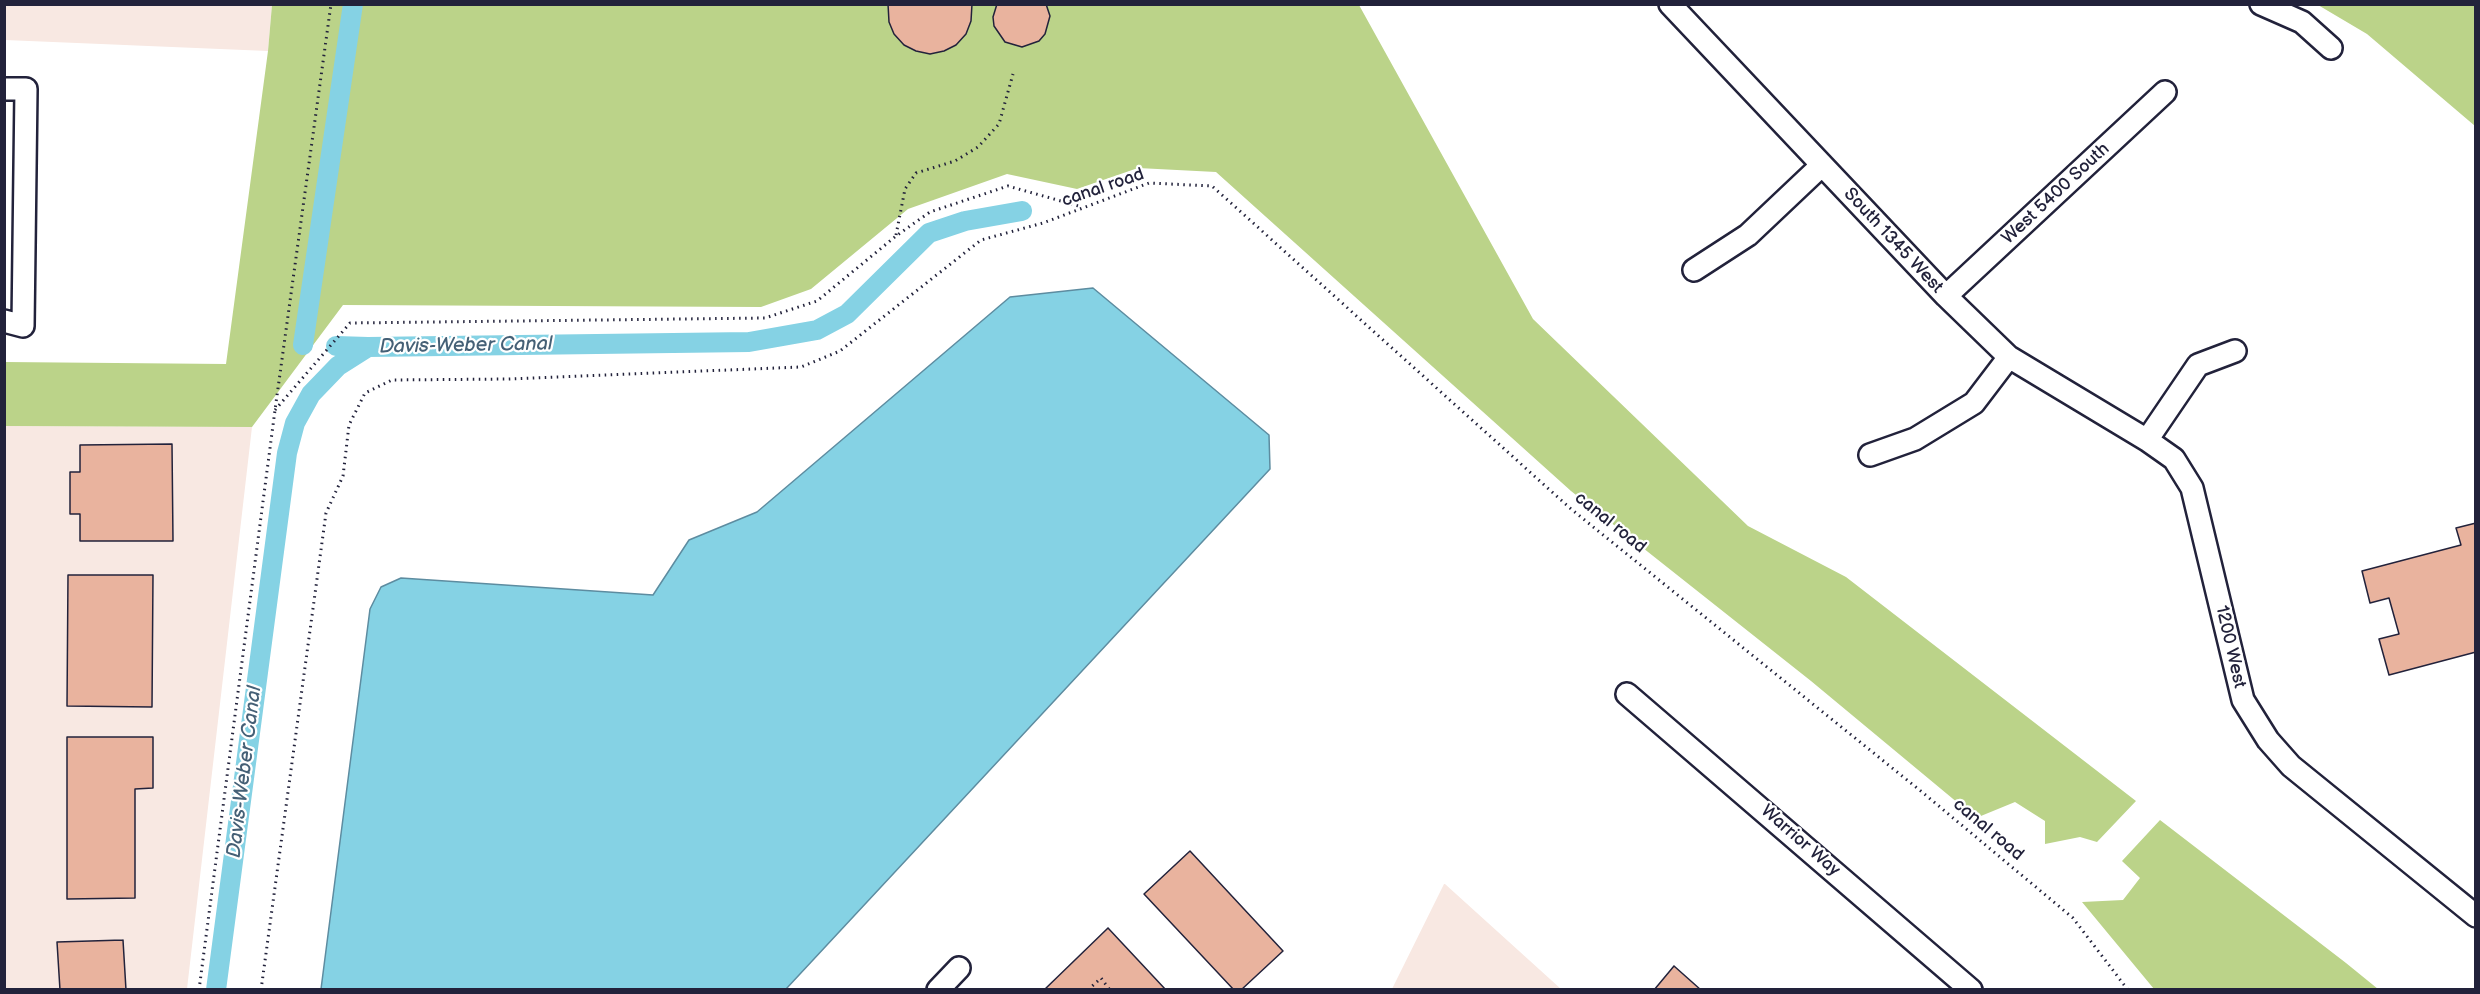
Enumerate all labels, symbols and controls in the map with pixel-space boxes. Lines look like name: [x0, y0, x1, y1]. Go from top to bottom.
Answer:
street label: West 5400 South: [1998, 139, 2114, 249]
street label: canal road: [1059, 164, 1147, 212]
street label: South 1345 West: [1839, 184, 1947, 298]
water label: Davis-Weber Canal: [379, 332, 553, 360]
street label: canal road: [1570, 488, 1650, 558]
street label: 1200 West: [2210, 604, 2250, 690]
water label: Davis-Weber Canal: [223, 685, 267, 859]
street label: canal road: [1948, 794, 2028, 866]
street label: Warrior Way: [1756, 801, 1844, 881]

